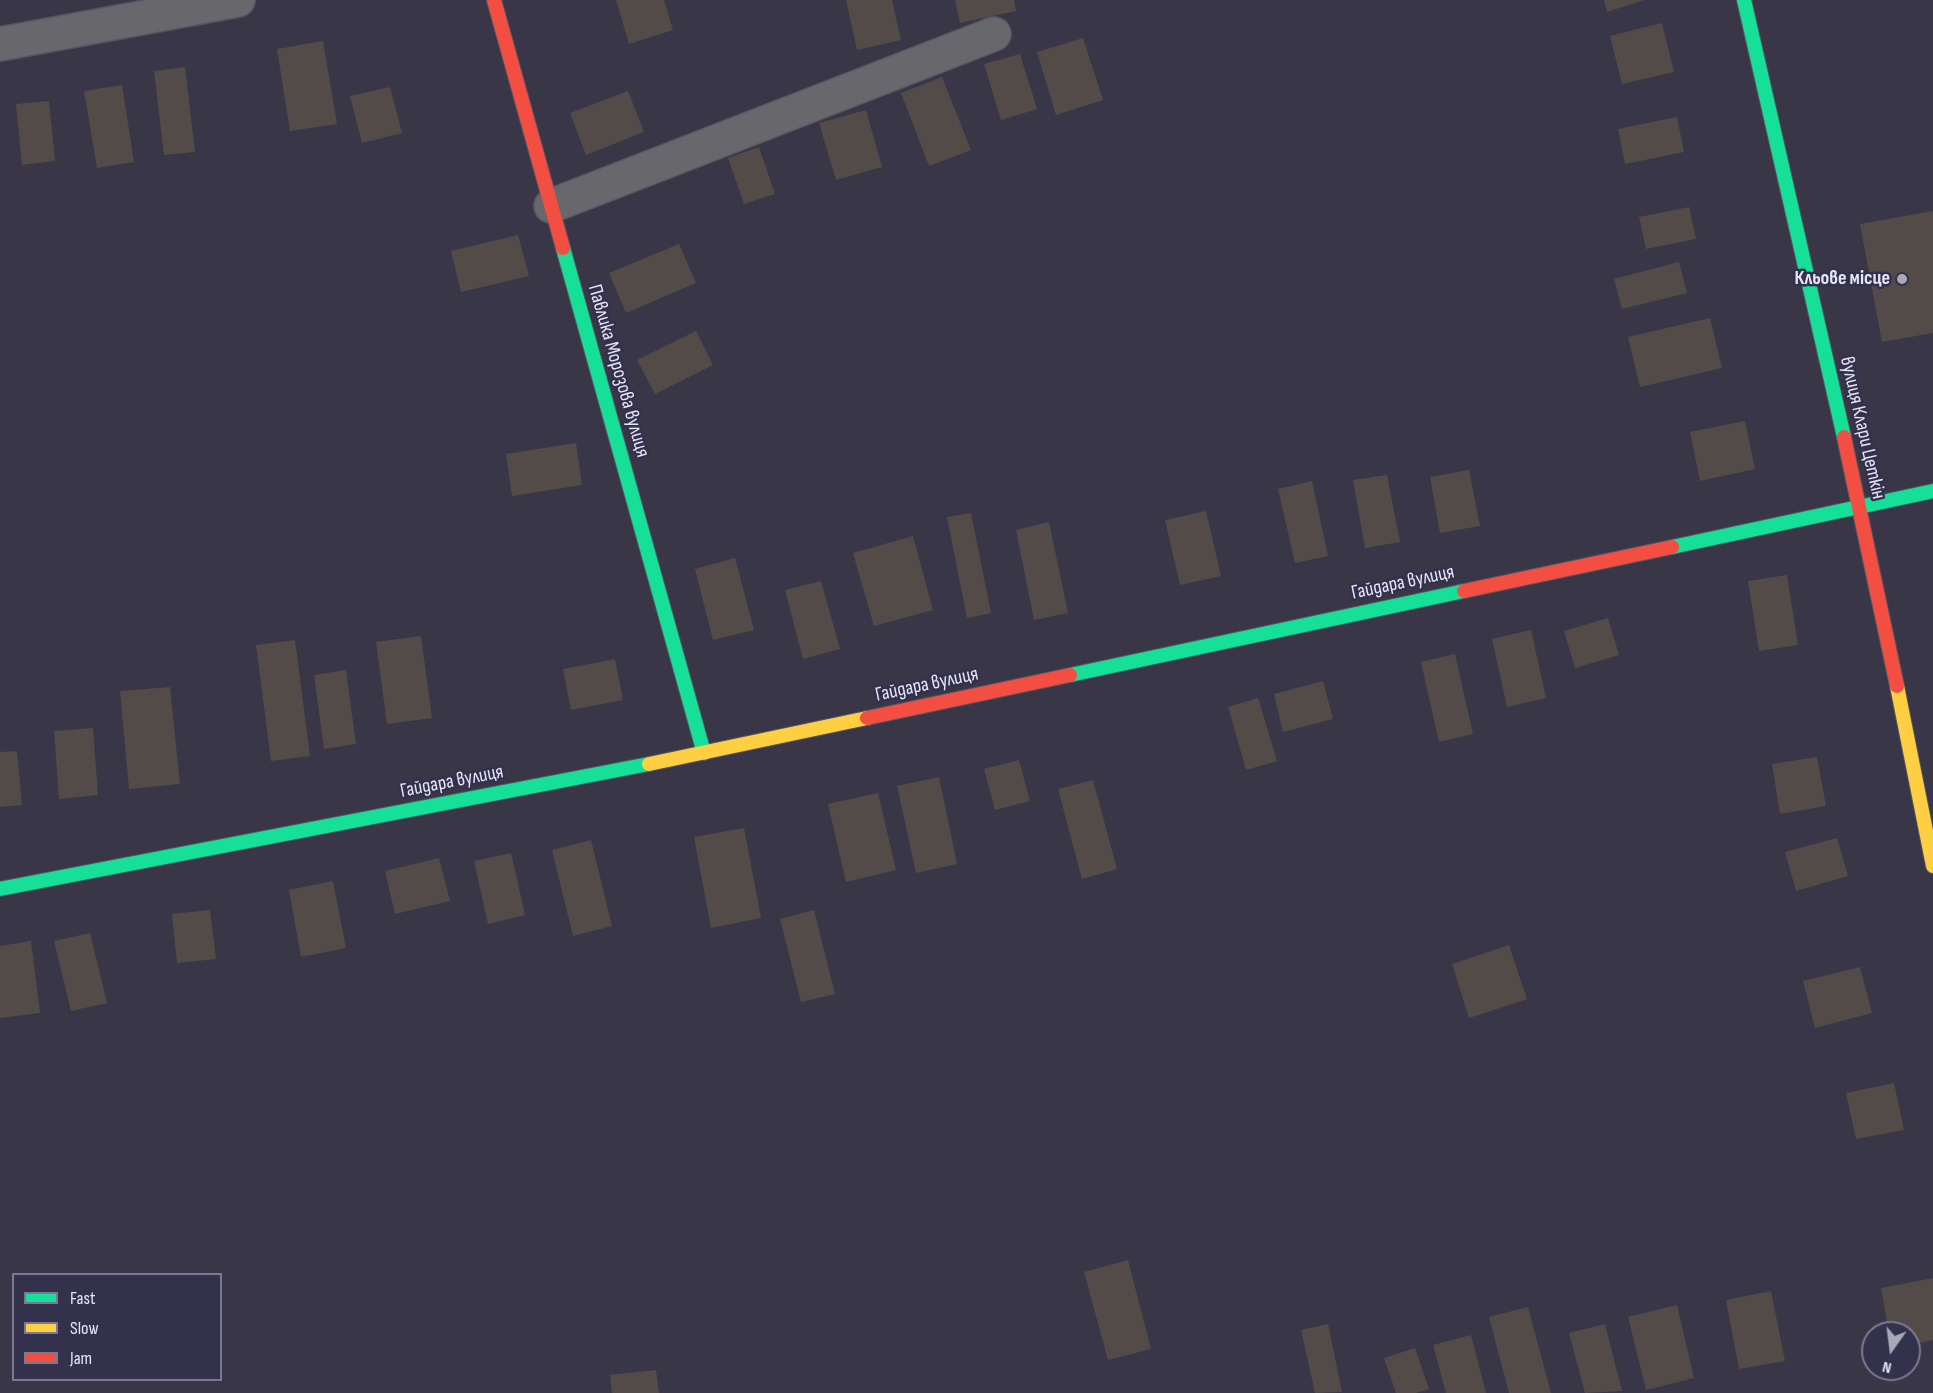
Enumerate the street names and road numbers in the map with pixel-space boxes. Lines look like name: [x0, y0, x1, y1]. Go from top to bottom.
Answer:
street label: Павлика Морозова вулиця: [582, 282, 654, 460]
street label: вулиця Клари Цеткін: [1834, 354, 1890, 502]
street label: Гайдара вулиця: [1349, 560, 1457, 606]
street label: Гайдара вулиця: [873, 662, 981, 708]
street label: Гайдара вулиця: [398, 760, 506, 804]

